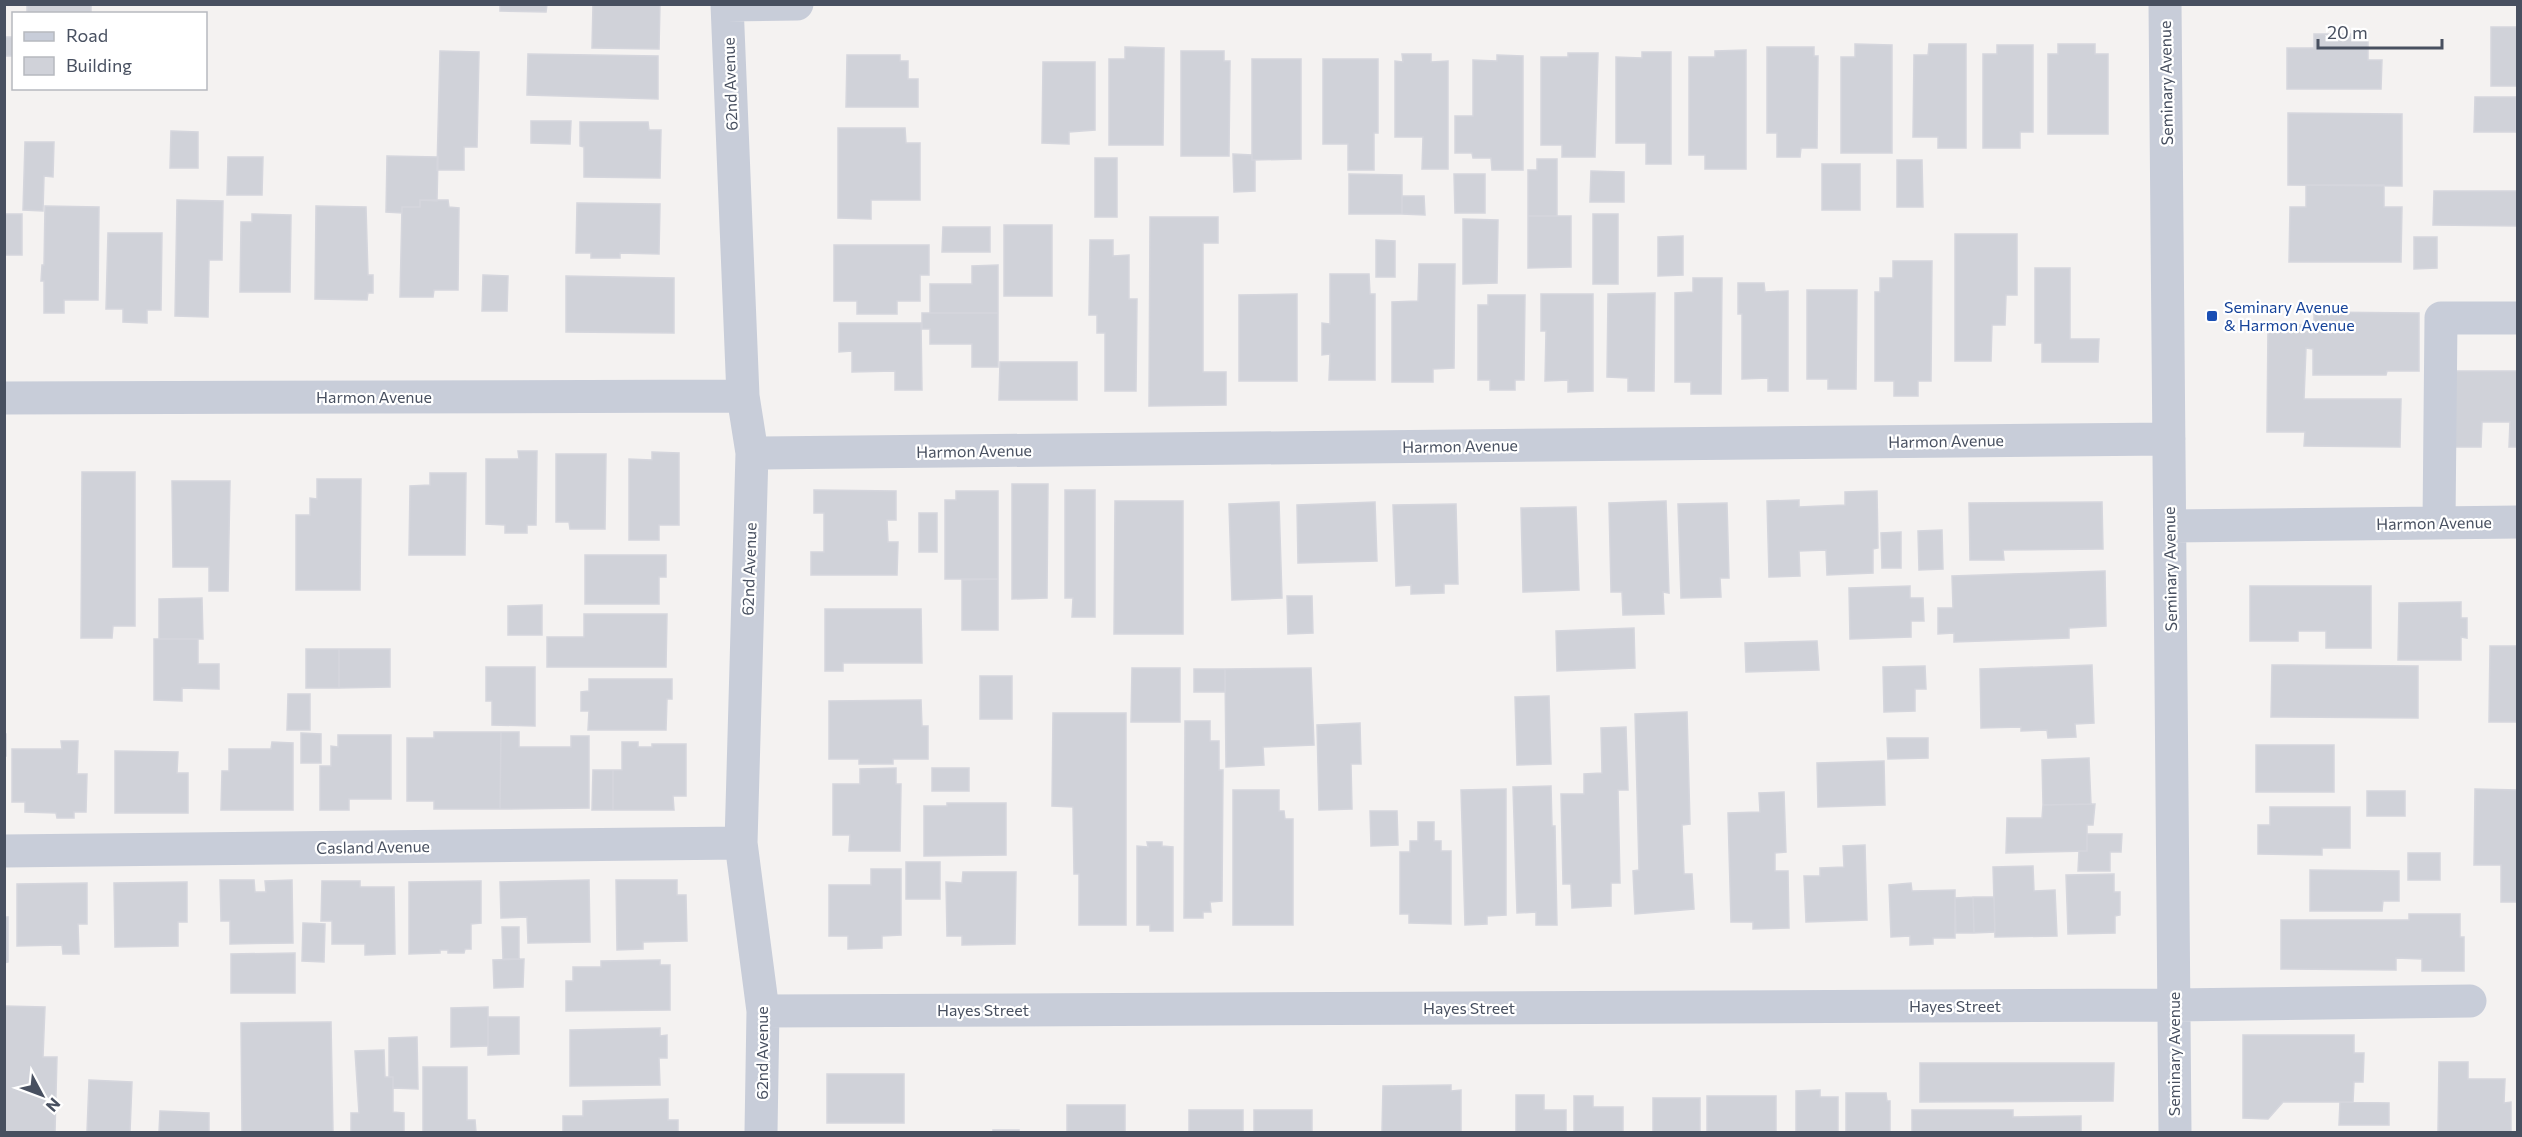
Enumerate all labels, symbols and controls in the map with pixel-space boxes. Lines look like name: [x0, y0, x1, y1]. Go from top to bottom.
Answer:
legend: [12, 12, 207, 90]
scale bar: [2318, 12, 2442, 50]
street label: Seminary Avenue: [2155, 21, 2176, 145]
text: 20 m: [2327, 21, 2368, 43]
text: Road: [66, 24, 108, 46]
street label: 62nd Avenue: [718, 37, 741, 131]
text: Building: [66, 54, 132, 76]
place label: Seminary Avenue & Harmon Avenue: [2224, 297, 2355, 334]
marker: Seminary Avenue & Harmon Avenue: [2205, 309, 2219, 323]
street label: Harmon Avenue: [316, 387, 432, 406]
street label: Harmon Avenue: [1888, 430, 2004, 451]
street label: Harmon Avenue: [1402, 435, 1518, 456]
street label: Harmon Avenue: [916, 440, 1032, 461]
street label: Seminary Avenue: [2159, 507, 2180, 631]
street label: Harmon Avenue: [2376, 512, 2492, 533]
street label: 62nd Avenue: [737, 522, 760, 616]
street label: Casland Avenue: [316, 836, 430, 857]
street label: Seminary Avenue: [2164, 992, 2183, 1116]
street label: Hayes Street: [1909, 996, 2002, 1015]
street label: Hayes Street: [1423, 998, 1516, 1017]
street label: Hayes Street: [937, 1000, 1030, 1019]
street label: 62nd Avenue: [752, 1006, 771, 1100]
north arrow: [12, 1065, 72, 1125]
text: N: [43, 1094, 65, 1116]

